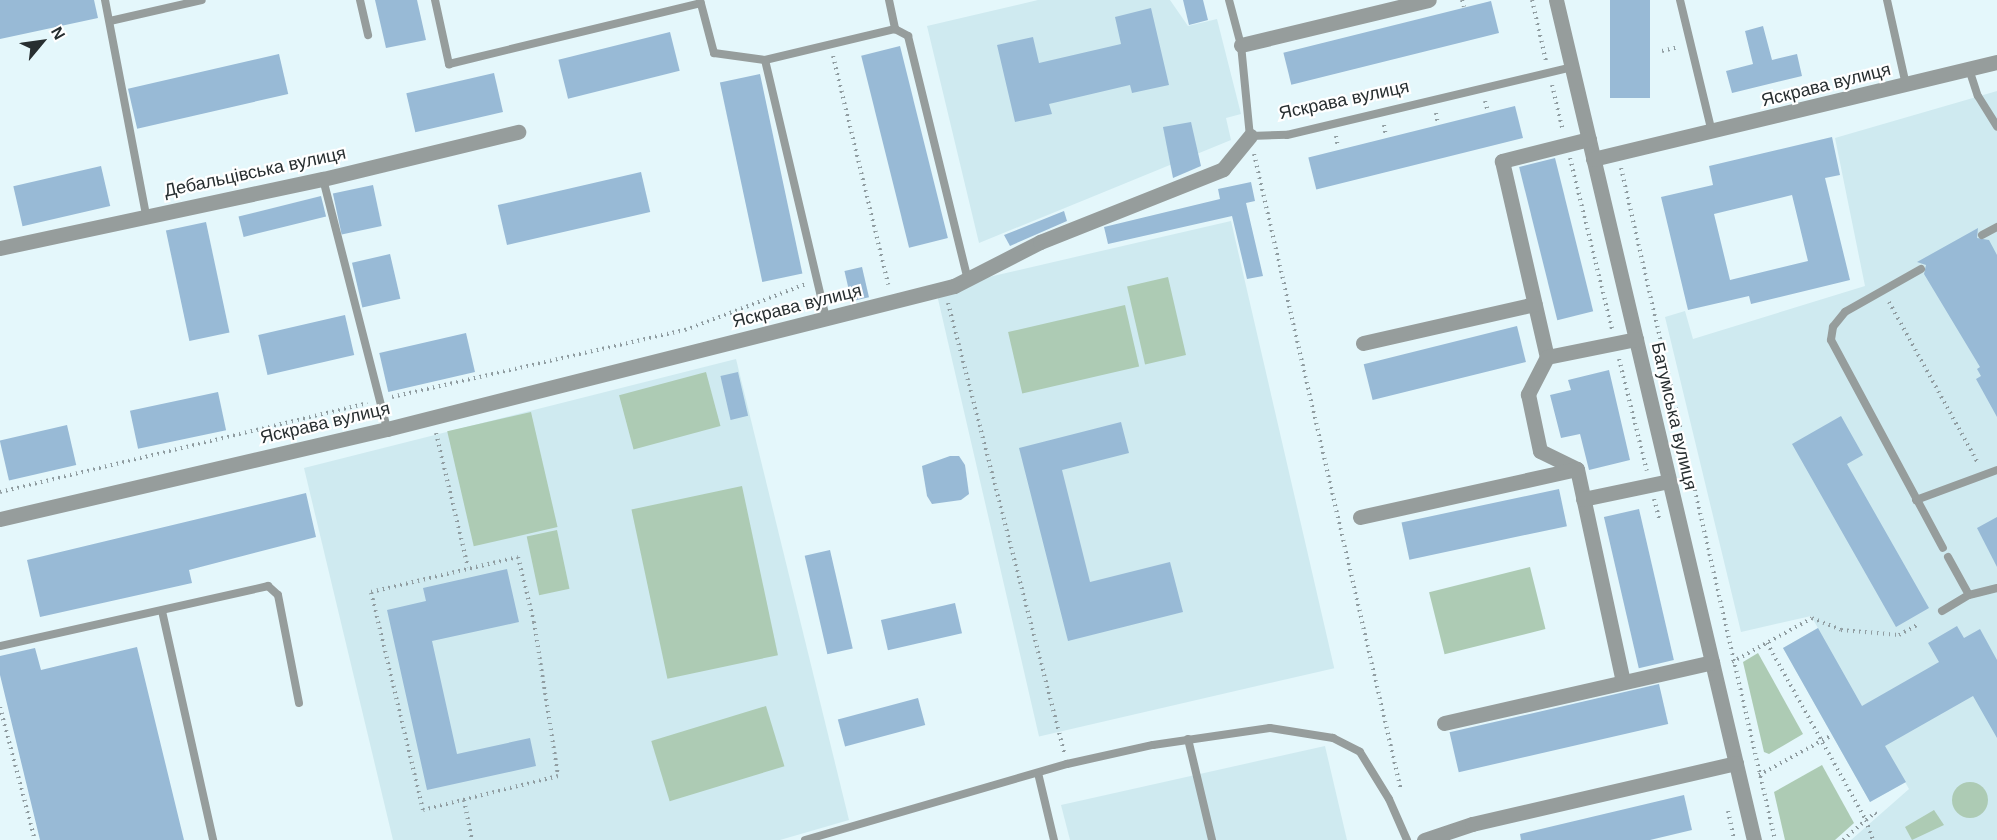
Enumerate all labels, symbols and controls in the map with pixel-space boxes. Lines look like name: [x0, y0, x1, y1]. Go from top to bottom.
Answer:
north arrow: [12, 12, 72, 72]
text: N: [48, 24, 68, 42]
street label: Яскрава вулиця: [1759, 58, 1893, 112]
street label: Яскрава вулиця: [1277, 76, 1411, 124]
street label: Дебальцівська вулиця: [162, 142, 348, 202]
street label: Яскрава вулиця: [730, 279, 864, 333]
street label: Батумська вулиця: [1646, 340, 1702, 492]
street label: Яскрава вулиця: [258, 398, 392, 448]

